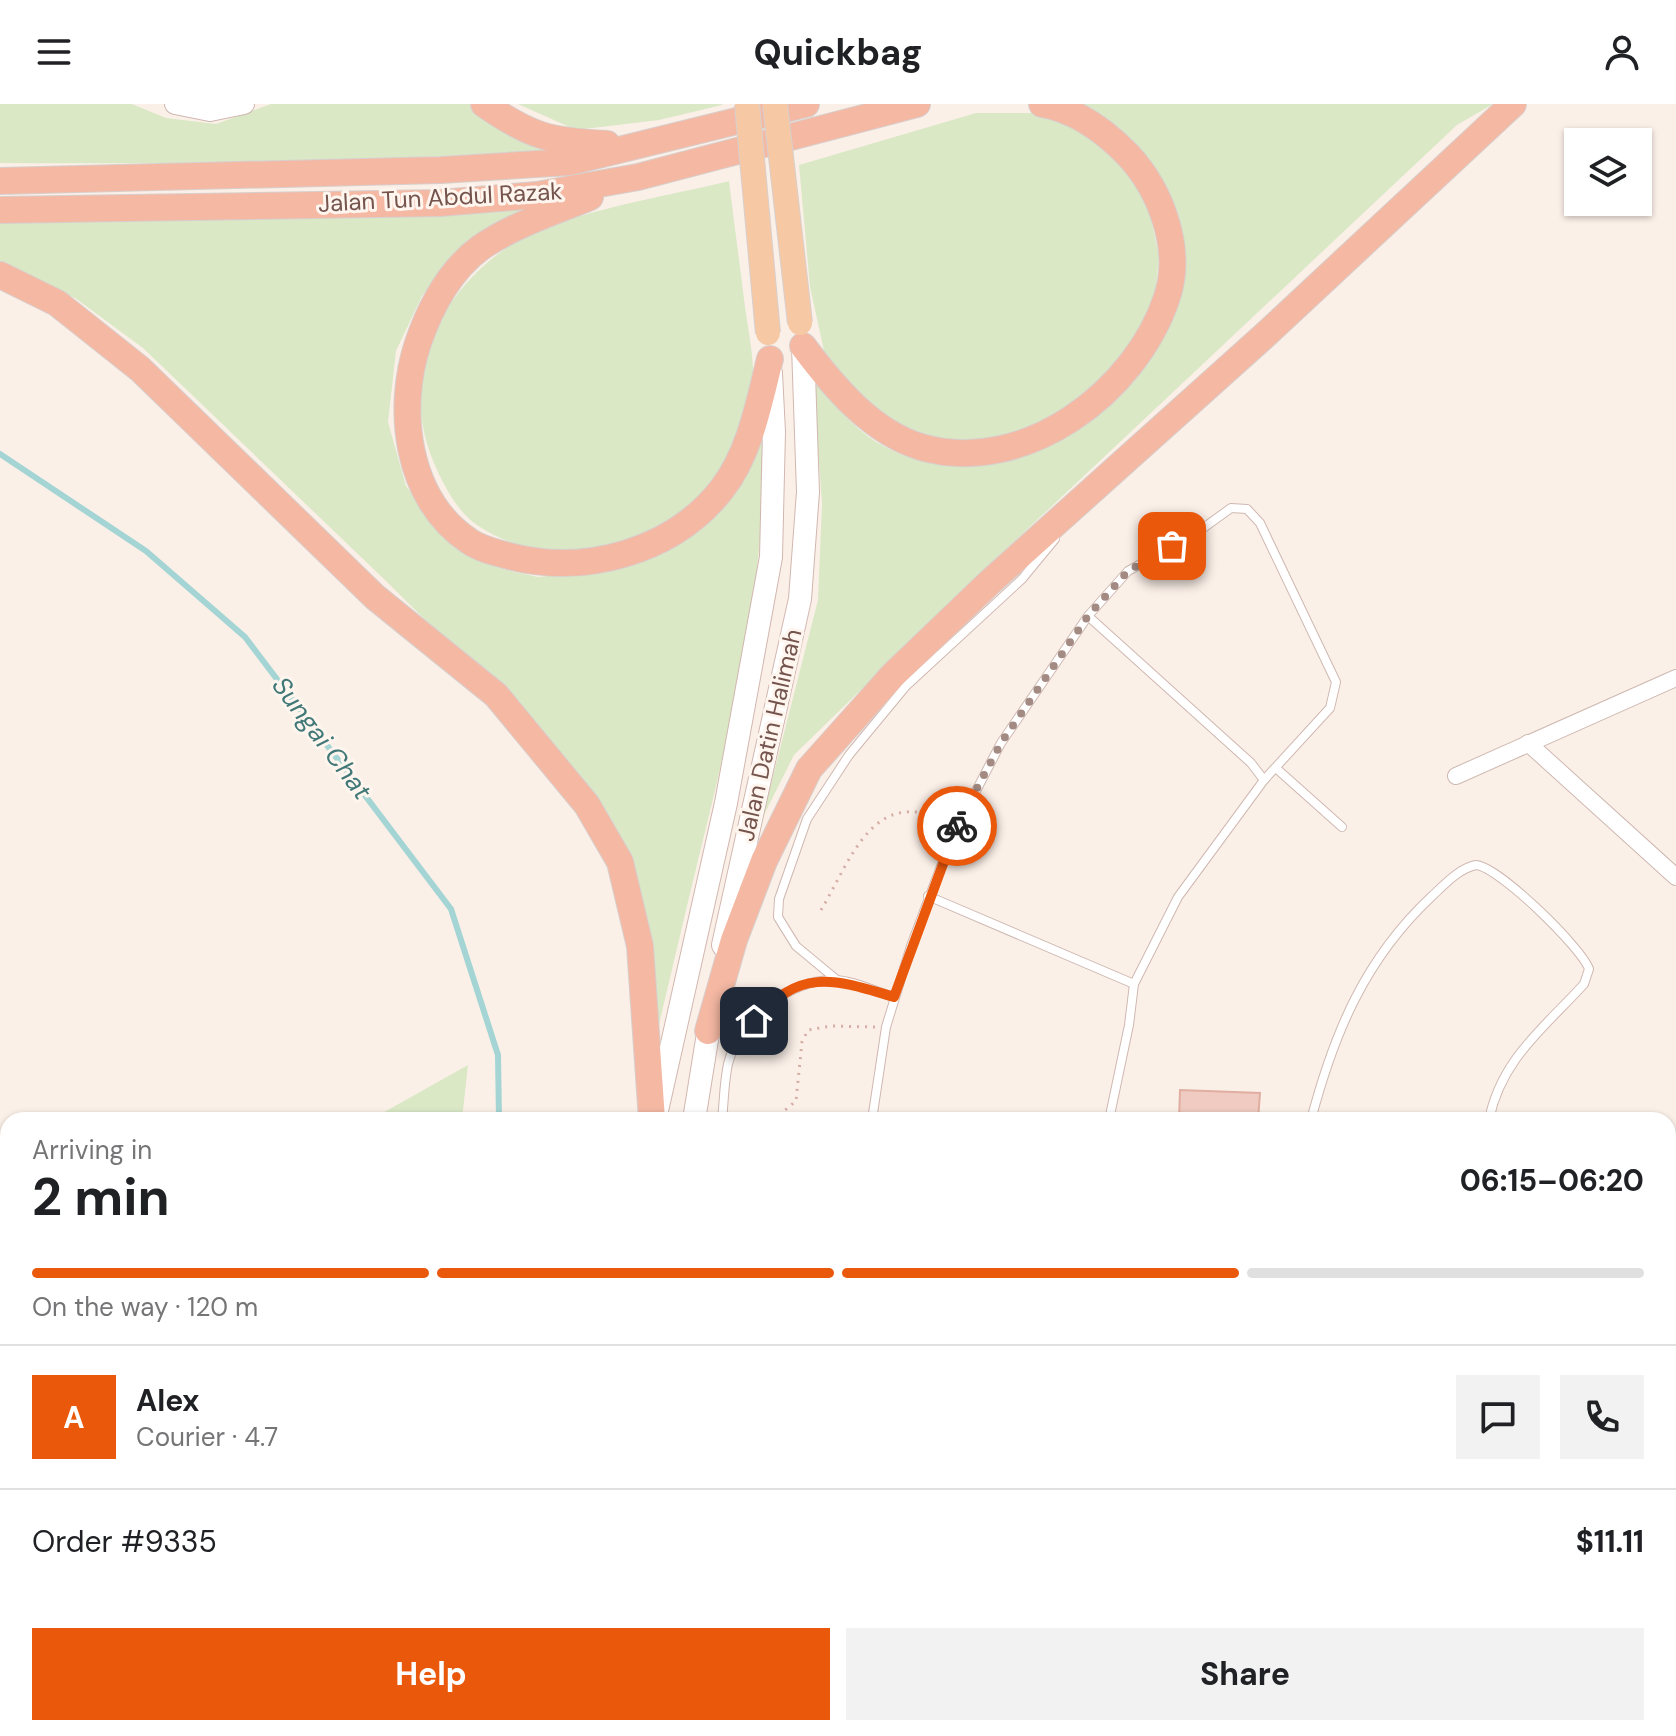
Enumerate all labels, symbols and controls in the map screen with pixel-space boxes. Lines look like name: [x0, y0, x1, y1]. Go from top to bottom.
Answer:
text: Quickbag: [753, 29, 923, 76]
icon: menu: [32, 30, 76, 74]
icon: person: [1600, 30, 1644, 74]
map controls: [1564, 128, 1652, 216]
button: layers: [1564, 128, 1652, 216]
street label: Jalan Tun Abdul Razak: [317, 175, 563, 219]
pin: [1138, 512, 1206, 580]
icon: bag: [1150, 524, 1194, 568]
street label: Jalan Datin Halimah: [729, 626, 809, 844]
water label: Sungai Chat: [265, 670, 380, 807]
courier: [917, 786, 997, 866]
icon: bike: [935, 804, 979, 848]
pin: [720, 987, 788, 1055]
icon: home: [732, 999, 776, 1043]
text: Arriving in: [32, 1133, 152, 1167]
text: 06:15–06:20: [1460, 1161, 1644, 1200]
text: 2 min: [32, 1163, 170, 1231]
text: On the way · 120 m: [32, 1290, 258, 1324]
button: chat: [1456, 1375, 1540, 1459]
button: phone: [1560, 1375, 1644, 1459]
text: Alex: [136, 1381, 199, 1420]
text: A: [63, 1398, 85, 1437]
text: Courier · 4.7: [136, 1420, 278, 1454]
text: Order #9335: [32, 1522, 217, 1561]
text: $11.11: [1576, 1522, 1644, 1561]
button: Help: [32, 1628, 830, 1720]
button: Share: [846, 1628, 1644, 1720]

